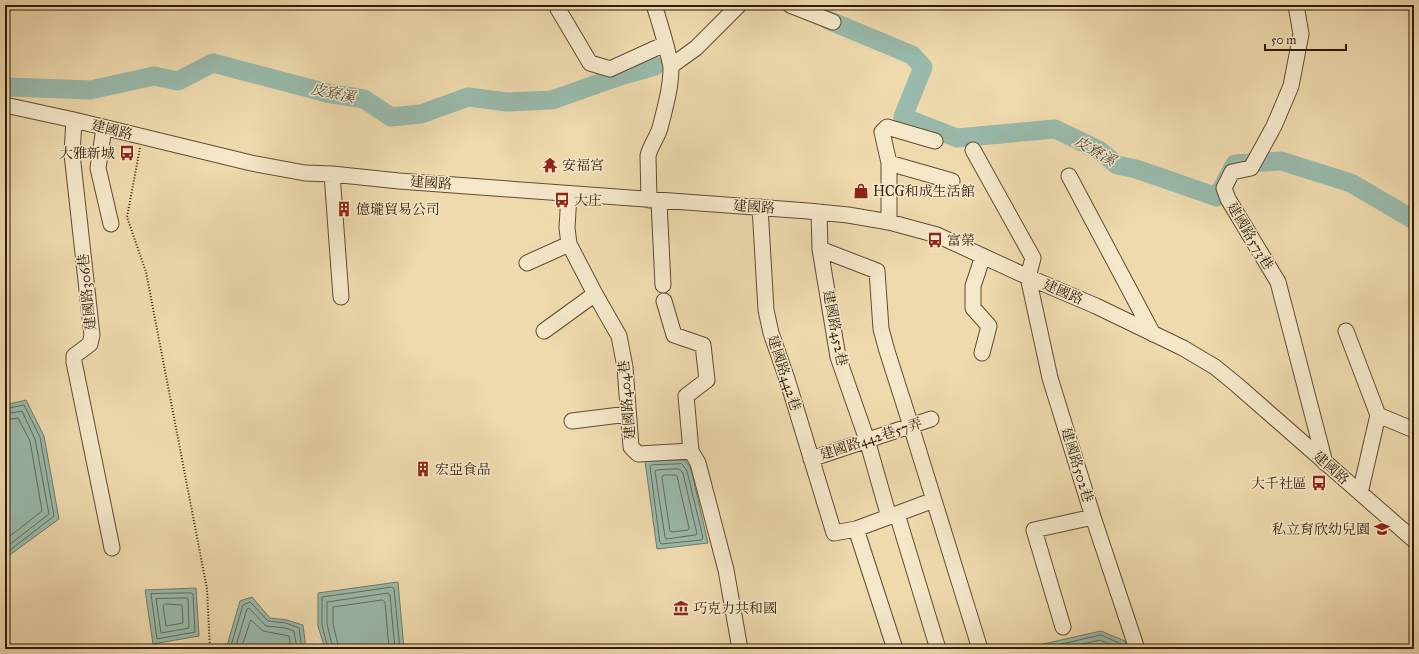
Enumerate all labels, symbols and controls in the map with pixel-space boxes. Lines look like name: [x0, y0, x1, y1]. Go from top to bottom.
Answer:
scale bar: [1265, 26, 1346, 52]
text: 50 m: [1271, 33, 1296, 47]
water label: 皮寮溪: [309, 80, 359, 107]
street label: 建國路: [90, 117, 134, 143]
water label: 皮寮溪: [1071, 132, 1121, 171]
bus stop icon: 大雅新城: [118, 144, 136, 162]
place label: 大雅新城: [59, 145, 115, 162]
temple icon: 安福宮: [541, 156, 559, 174]
place label: 安福宮: [562, 157, 604, 174]
street label: 建國路: [409, 173, 453, 193]
shop icon: HCG和成生活館: [852, 182, 870, 200]
place label: HCG和成生活館: [873, 183, 975, 200]
bus stop icon: 大庄: [553, 191, 571, 209]
place label: 大庄: [574, 192, 602, 209]
street label: 建國路: [732, 197, 776, 217]
street label: 建國路573巷: [1223, 199, 1277, 273]
building icon: 億瓏貿易公司: [335, 200, 353, 218]
place label: 億瓏貿易公司: [356, 201, 440, 218]
bus stop icon: 富榮: [926, 231, 944, 249]
place label: 富榮: [947, 232, 975, 249]
street label: 建國路306巷: [75, 253, 99, 331]
street label: 建國路: [1040, 276, 1086, 308]
street label: 建國路452巷: [819, 288, 851, 368]
street label: 建國路442巷: [764, 333, 804, 413]
street label: 建國路404巷: [615, 360, 639, 440]
street label: 建國路442巷57弄: [818, 414, 924, 464]
street label: 建國路502巷: [1058, 425, 1096, 505]
street label: 建國路: [1310, 448, 1352, 488]
building icon: 宏亞食品: [414, 460, 432, 478]
place label: 宏亞食品: [435, 461, 491, 478]
bus stop icon: 大千社區: [1310, 474, 1328, 492]
place label: 大千社區: [1251, 475, 1307, 492]
school or university icon: 私立育欣幼兒園: [1373, 520, 1391, 538]
place label: 私立育欣幼兒園: [1272, 521, 1370, 538]
museum icon: 巧克力共和國: [672, 599, 690, 617]
place label: 巧克力共和國: [693, 600, 777, 617]

